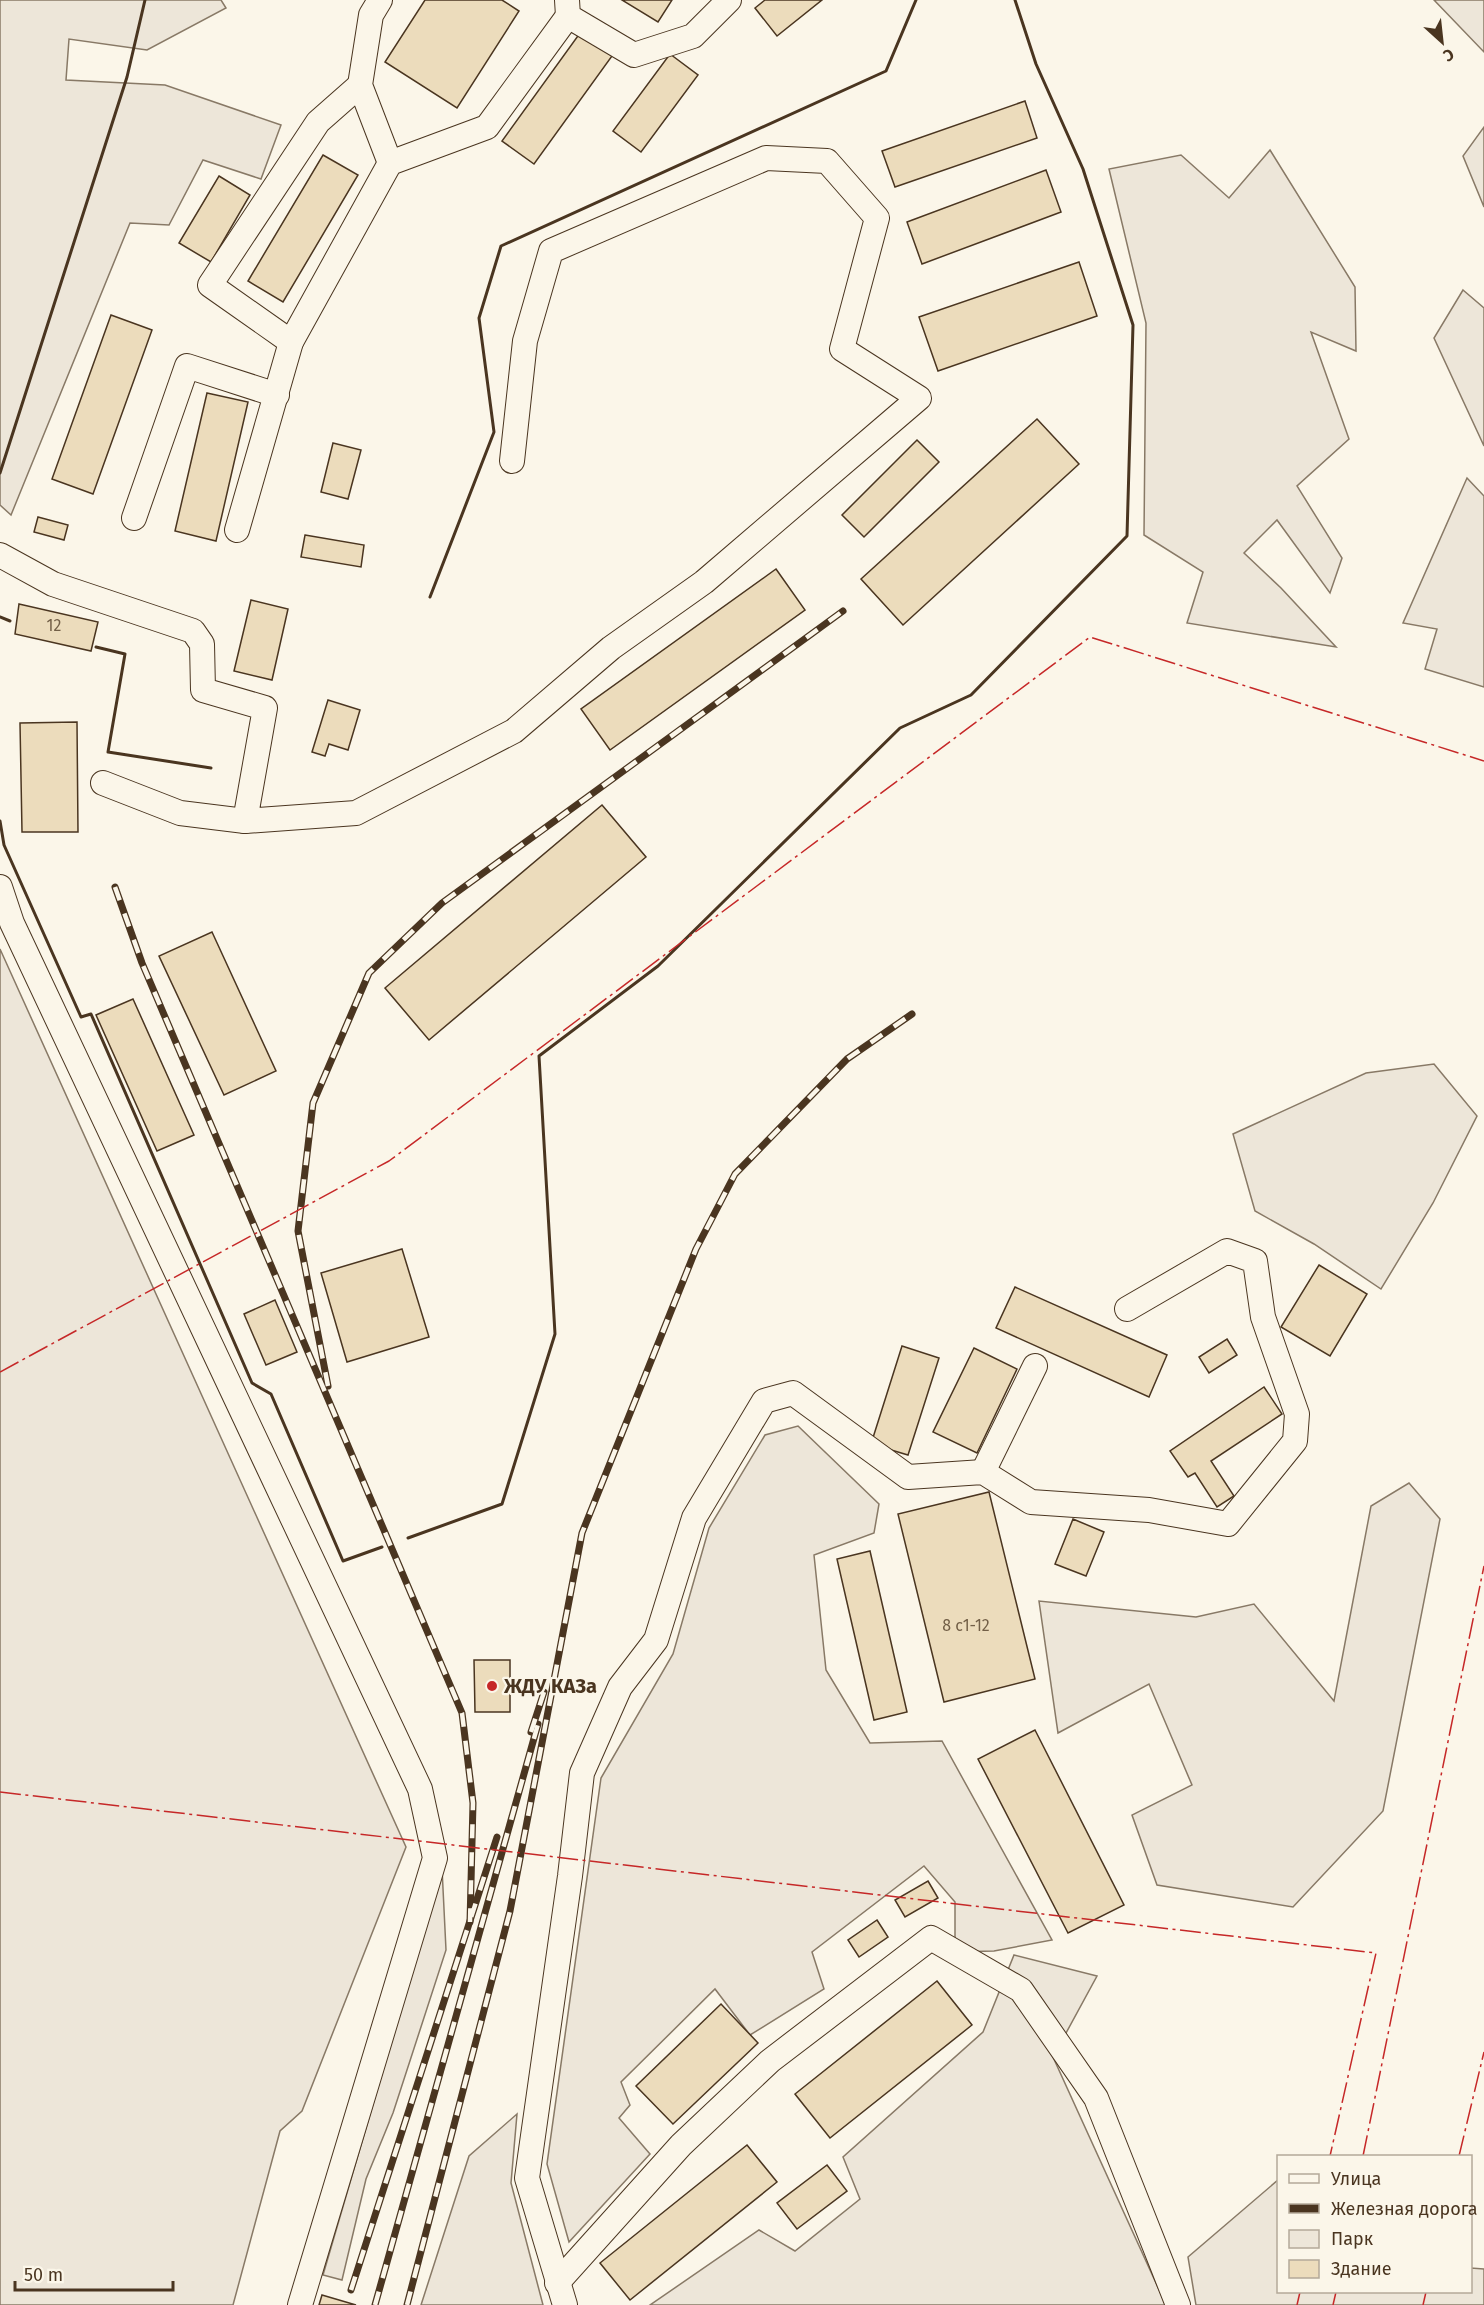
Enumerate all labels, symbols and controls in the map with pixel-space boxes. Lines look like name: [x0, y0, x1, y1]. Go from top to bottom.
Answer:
north arrow: [1412, 12, 1472, 72]
text: С: [1439, 44, 1457, 66]
house number: 12: [47, 616, 61, 635]
house number: 8 с1-12: [942, 1616, 990, 1635]
place label: ЖДУ КАЗа: [503, 1674, 597, 1698]
marker: ЖДУ КАЗа: [485, 1679, 499, 1693]
legend: [1277, 2155, 1472, 2293]
text: Улица: [1331, 2168, 1381, 2190]
text: Железная дорога: [1331, 2198, 1478, 2220]
text: Парк: [1331, 2228, 1374, 2250]
scale bar: [15, 2254, 172, 2292]
text: Здание: [1331, 2258, 1392, 2280]
text: 50 m: [24, 2264, 63, 2286]

